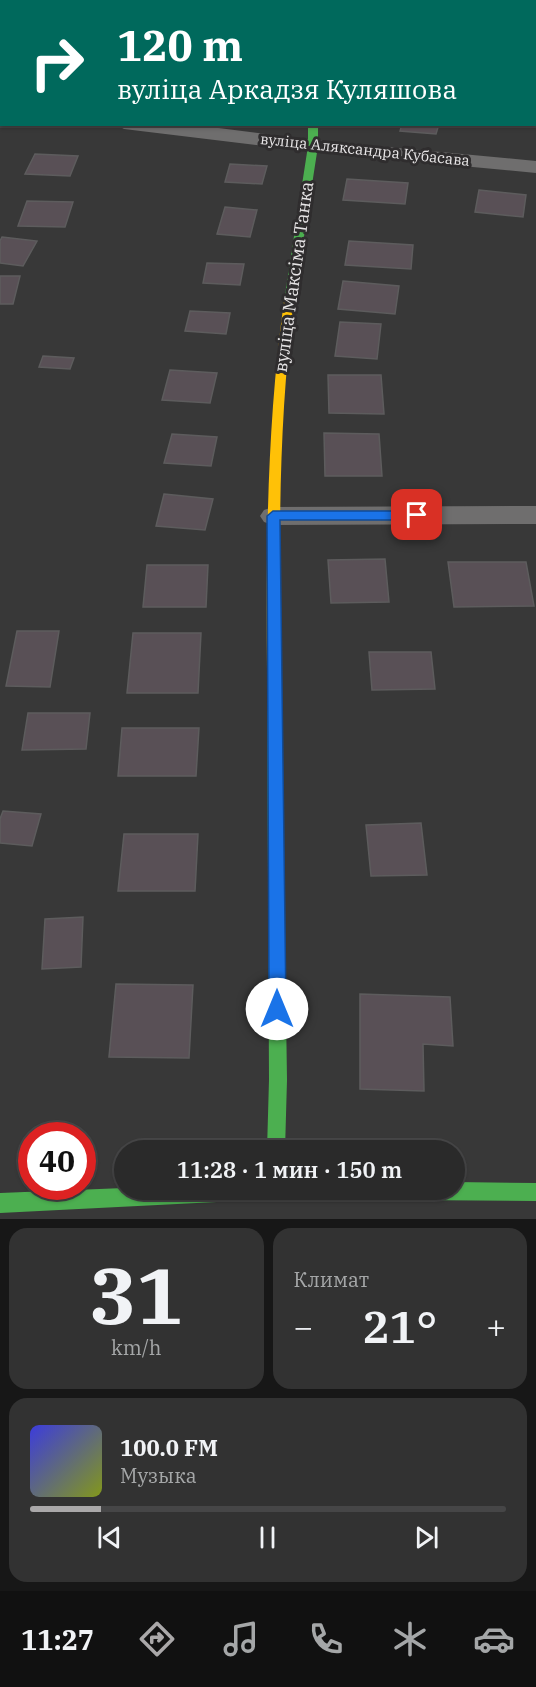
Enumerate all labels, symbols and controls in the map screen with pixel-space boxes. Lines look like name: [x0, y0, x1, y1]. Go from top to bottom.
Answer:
text: 120 m: [117, 18, 243, 73]
icon: right: [18, 24, 96, 102]
text: вуліца Аркадзя Куляшова: [117, 71, 457, 106]
street label: вуліца Аляксандра Кубасава: [259, 129, 471, 170]
street label: вуліца Максіма Танка: [269, 180, 318, 374]
pin: [391, 489, 442, 540]
icon: arrive: [400, 498, 433, 531]
position arrow: [245, 977, 309, 1041]
speed limit sign: 40: [18, 1122, 96, 1200]
text: 11:28 · 1 мин · 150 m: [177, 1155, 402, 1184]
text: 31: [89, 1244, 183, 1345]
text: Климат: [294, 1266, 369, 1293]
text: 21°: [362, 1297, 437, 1355]
text: −: [294, 1305, 313, 1348]
text: +: [486, 1305, 506, 1348]
text: km/h: [111, 1334, 162, 1361]
text: 100.0 FM: [120, 1433, 218, 1462]
text: Музыка: [120, 1462, 197, 1489]
icon: previous: [93, 1521, 126, 1554]
icon: pause: [251, 1521, 284, 1554]
icon: next: [410, 1521, 443, 1554]
icon: directions: [136, 1618, 178, 1660]
icon: music: [220, 1618, 262, 1660]
icon: phone: [305, 1618, 347, 1660]
icon: climate: [389, 1618, 431, 1660]
icon: car: [473, 1618, 515, 1660]
text: 11:27: [21, 1622, 94, 1657]

